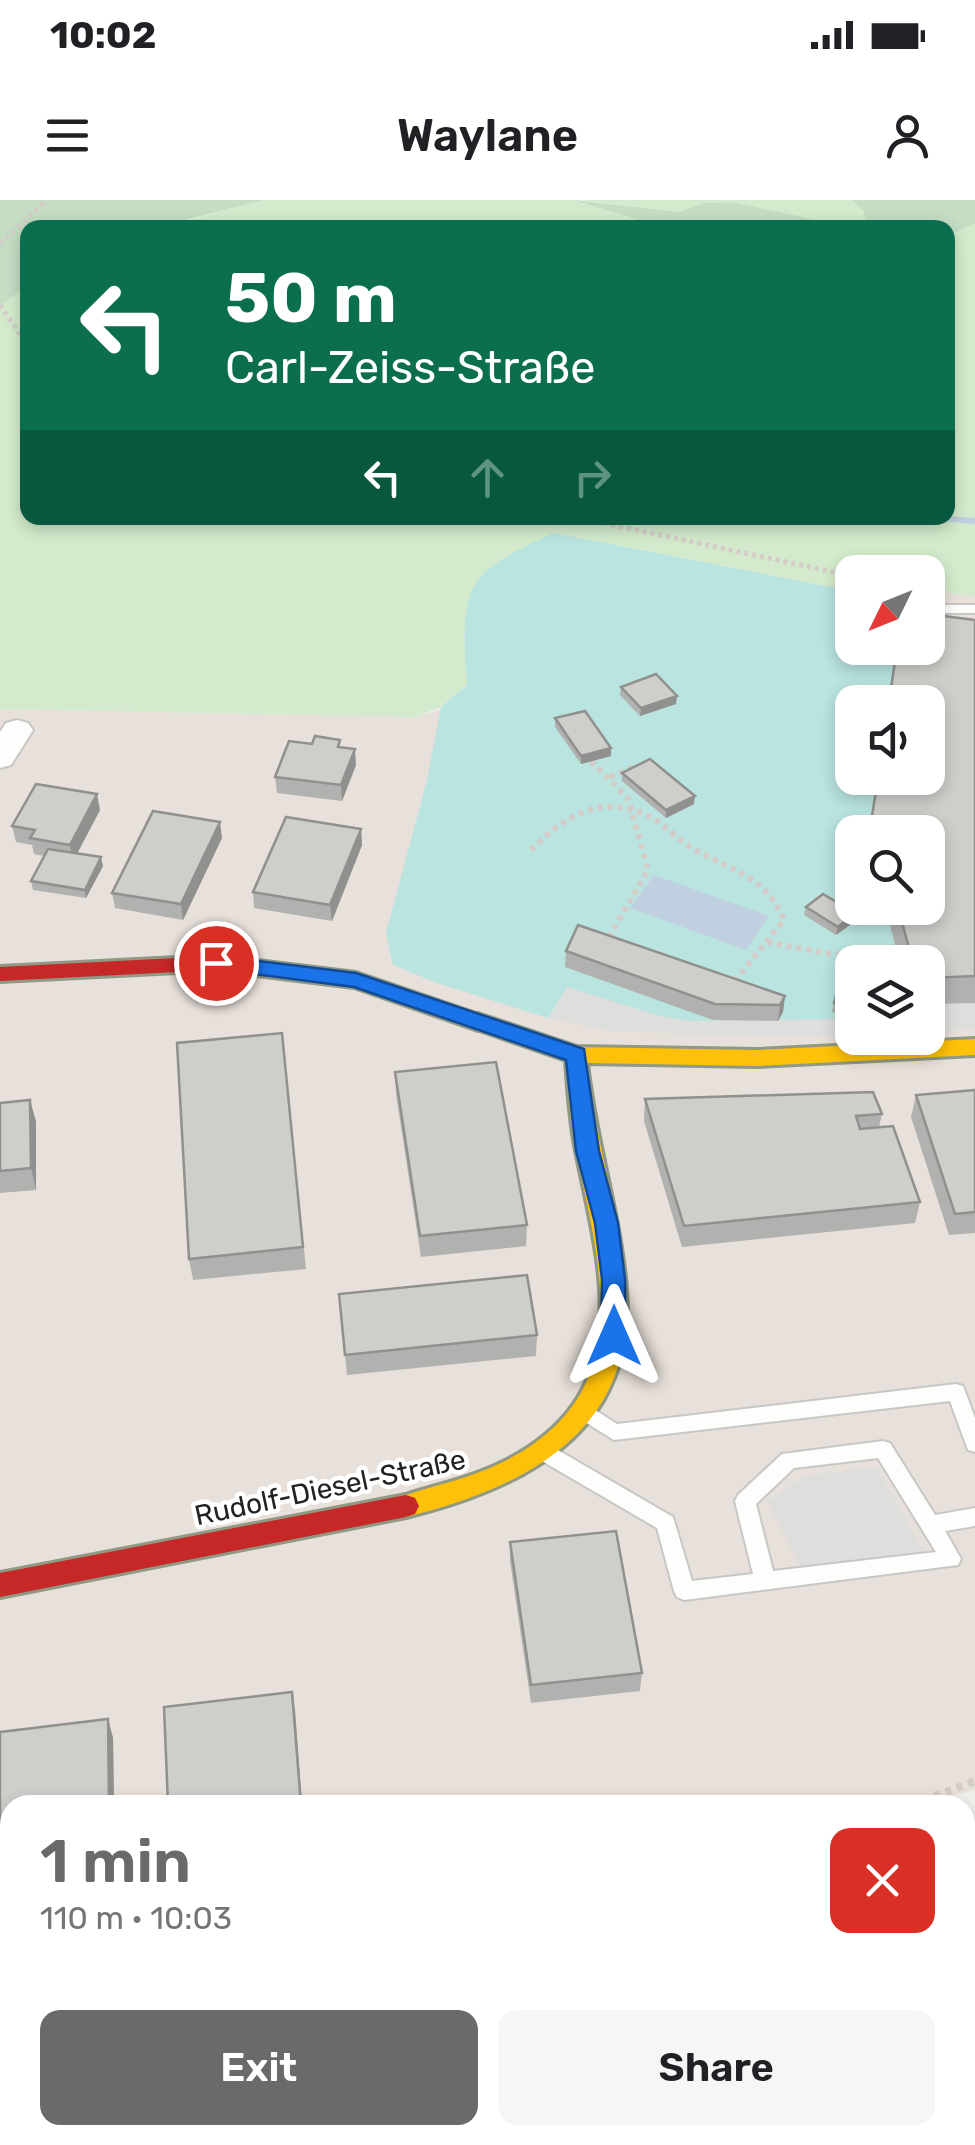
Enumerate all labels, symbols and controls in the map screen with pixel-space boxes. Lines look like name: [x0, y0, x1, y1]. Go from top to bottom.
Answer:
text: 10:02: [50, 12, 156, 58]
icon: menu: [40, 108, 95, 163]
icon: person: [880, 108, 935, 163]
text: Waylane: [397, 109, 578, 162]
text: 50 m: [225, 257, 397, 340]
icon: left: [60, 260, 190, 390]
text: Carl-Zeiss-Straße: [225, 341, 596, 394]
icon: left: [355, 450, 410, 505]
icon: ahead: [460, 450, 515, 505]
icon: right: [565, 450, 620, 505]
north arrow: [835, 555, 945, 665]
map controls: [835, 555, 945, 1055]
button: sound: [835, 685, 945, 795]
button: search: [835, 815, 945, 925]
pin: [174, 921, 259, 1006]
icon: arrive: [189, 936, 244, 991]
button: layers: [835, 945, 945, 1055]
position arrow: [562, 1284, 666, 1388]
street label: Rudolf-Diesel-Straße: [192, 1443, 469, 1532]
text: 1 min: [40, 1826, 191, 1897]
button: close: [830, 1828, 935, 1933]
text: 110 m · 10:03: [40, 1899, 232, 1937]
button: Exit: [40, 2010, 478, 2125]
button: Share: [498, 2010, 935, 2125]

